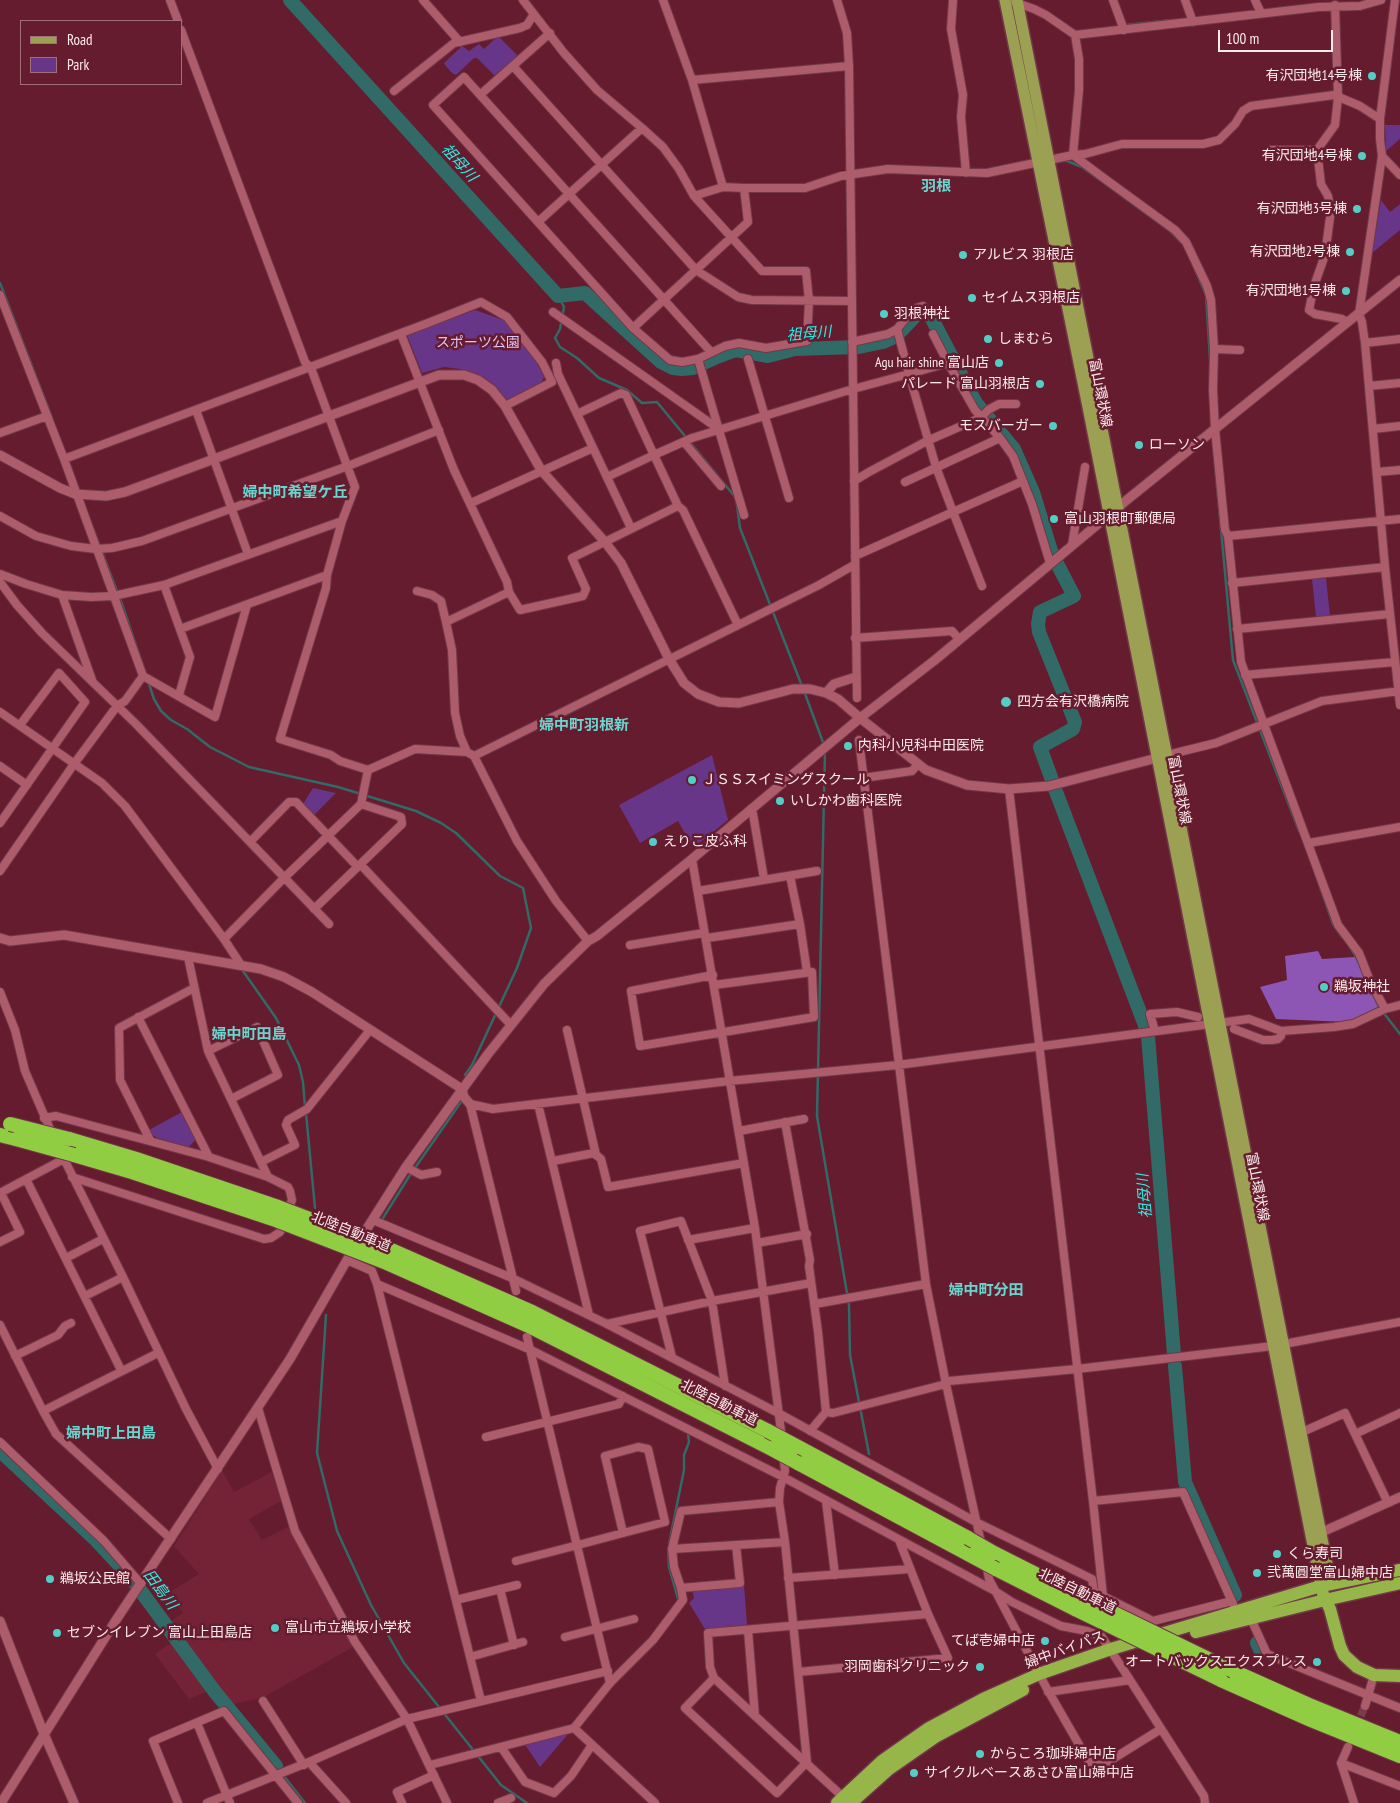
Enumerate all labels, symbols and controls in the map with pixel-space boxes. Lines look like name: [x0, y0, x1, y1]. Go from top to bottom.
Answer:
legend: [20, 20, 182, 85]
scale bar: [1220, 20, 1335, 52]
text: 100 m: [1226, 29, 1259, 48]
text: Road: [67, 30, 93, 49]
text: Park: [67, 55, 89, 74]
place label: 有沢団地14号棟: [1265, 68, 1362, 84]
marker: 有沢団地14号棟: [1366, 70, 1378, 82]
water label: 祖母川: [437, 140, 481, 186]
place label: 有沢団地4号棟: [1262, 148, 1352, 164]
marker: 有沢団地4号棟: [1356, 150, 1368, 162]
district label: 羽根: [921, 178, 951, 196]
place label: 有沢団地3号棟: [1257, 201, 1347, 217]
marker: 有沢団地3号棟: [1351, 203, 1363, 215]
place label: 有沢団地2号棟: [1250, 244, 1340, 260]
marker: 有沢団地2号棟: [1344, 246, 1356, 258]
place label: アルビス 羽根店: [973, 247, 1074, 263]
marker: アルビス 羽根店: [957, 249, 969, 261]
place label: 有沢団地1号棟: [1246, 283, 1336, 299]
marker: 有沢団地1号棟: [1340, 285, 1352, 297]
place label: セイムス羽根店: [982, 290, 1080, 306]
marker: セイムス羽根店: [966, 292, 978, 304]
place label: 羽根神社: [894, 306, 950, 322]
marker: 羽根神社: [878, 308, 890, 320]
water label: 祖母川: [786, 323, 832, 345]
place label: しまむら: [998, 331, 1054, 347]
marker: しまむら: [982, 333, 994, 345]
park label: スポーツ公園: [436, 335, 520, 351]
place label: Agu hair shine 富山店: [875, 355, 989, 371]
marker: Agu hair shine 富山店: [993, 357, 1005, 369]
street label: 富山環状線: [1085, 357, 1115, 429]
place label: パレード 富山羽根店: [901, 376, 1030, 392]
marker: パレード 富山羽根店: [1034, 378, 1046, 390]
place label: モスバーガー: [959, 418, 1043, 434]
marker: モスバーガー: [1047, 420, 1059, 432]
place label: ローソン: [1149, 437, 1205, 453]
marker: ローソン: [1133, 439, 1145, 451]
district label: 婦中町希望ケ丘: [243, 484, 347, 502]
place label: 富山羽根町郵便局: [1064, 511, 1176, 527]
marker: 富山羽根町郵便局: [1048, 513, 1060, 525]
place label: 四方会有沢橋病院: [1017, 694, 1129, 710]
marker: 四方会有沢橋病院: [999, 695, 1013, 709]
district label: 婦中町羽根新: [539, 717, 629, 735]
place label: 内科小児科中田医院: [858, 738, 984, 754]
marker: 内科小児科中田医院: [842, 740, 854, 752]
street label: 富山環状線: [1164, 754, 1194, 826]
place label: ＪＳＳスイミングスクール: [702, 772, 870, 788]
marker: ＪＳＳスイミングスクール: [686, 774, 698, 786]
place label: いしかわ歯科医院: [790, 793, 902, 809]
marker: いしかわ歯科医院: [774, 795, 786, 807]
place label: えりこ皮ふ科: [663, 834, 747, 850]
marker: えりこ皮ふ科: [647, 836, 659, 848]
place label: 鵜坂神社: [1334, 979, 1390, 995]
marker: 鵜坂神社: [1318, 981, 1330, 993]
district label: 婦中町田島: [212, 1026, 286, 1044]
street label: 富山環状線: [1242, 1151, 1272, 1223]
water label: 祖母川: [1134, 1173, 1156, 1219]
street label: 北陸自動車道: [309, 1208, 393, 1256]
district label: 婦中町分田: [949, 1282, 1023, 1300]
street label: 北陸自動車道: [678, 1376, 760, 1430]
district label: 婦中町上田島: [66, 1425, 156, 1443]
place label: くら寿司: [1287, 1546, 1343, 1562]
marker: くら寿司: [1271, 1548, 1283, 1560]
street label: 北陸自動車道: [1036, 1565, 1118, 1617]
place label: 弐萬圓堂富山婦中店: [1267, 1565, 1393, 1581]
water label: 田島川: [139, 1567, 181, 1613]
marker: 弐萬圓堂富山婦中店: [1251, 1567, 1263, 1579]
place label: 鵜坂公民館: [60, 1571, 130, 1587]
marker: 鵜坂公民館: [44, 1573, 56, 1585]
place label: 富山市立鵜坂小学校: [285, 1620, 411, 1636]
marker: 富山市立鵜坂小学校: [269, 1622, 281, 1634]
place label: セブンイレブン 富山上田島店: [67, 1625, 252, 1641]
marker: セブンイレブン 富山上田島店: [51, 1627, 63, 1639]
street label: 婦中バイパス: [1023, 1628, 1107, 1672]
place label: てば壱婦中店: [951, 1633, 1035, 1649]
marker: てば壱婦中店: [1039, 1635, 1051, 1647]
place label: オートバックスエクスプレス: [1125, 1654, 1307, 1670]
marker: オートバックスエクスプレス: [1311, 1656, 1323, 1668]
place label: 羽岡歯科クリニック: [844, 1659, 970, 1675]
marker: 羽岡歯科クリニック: [974, 1661, 986, 1673]
place label: からころ珈琲婦中店: [990, 1746, 1116, 1762]
marker: からころ珈琲婦中店: [974, 1748, 986, 1760]
place label: サイクルベースあさひ富山婦中店: [924, 1765, 1134, 1781]
marker: サイクルベースあさひ富山婦中店: [908, 1767, 920, 1779]

